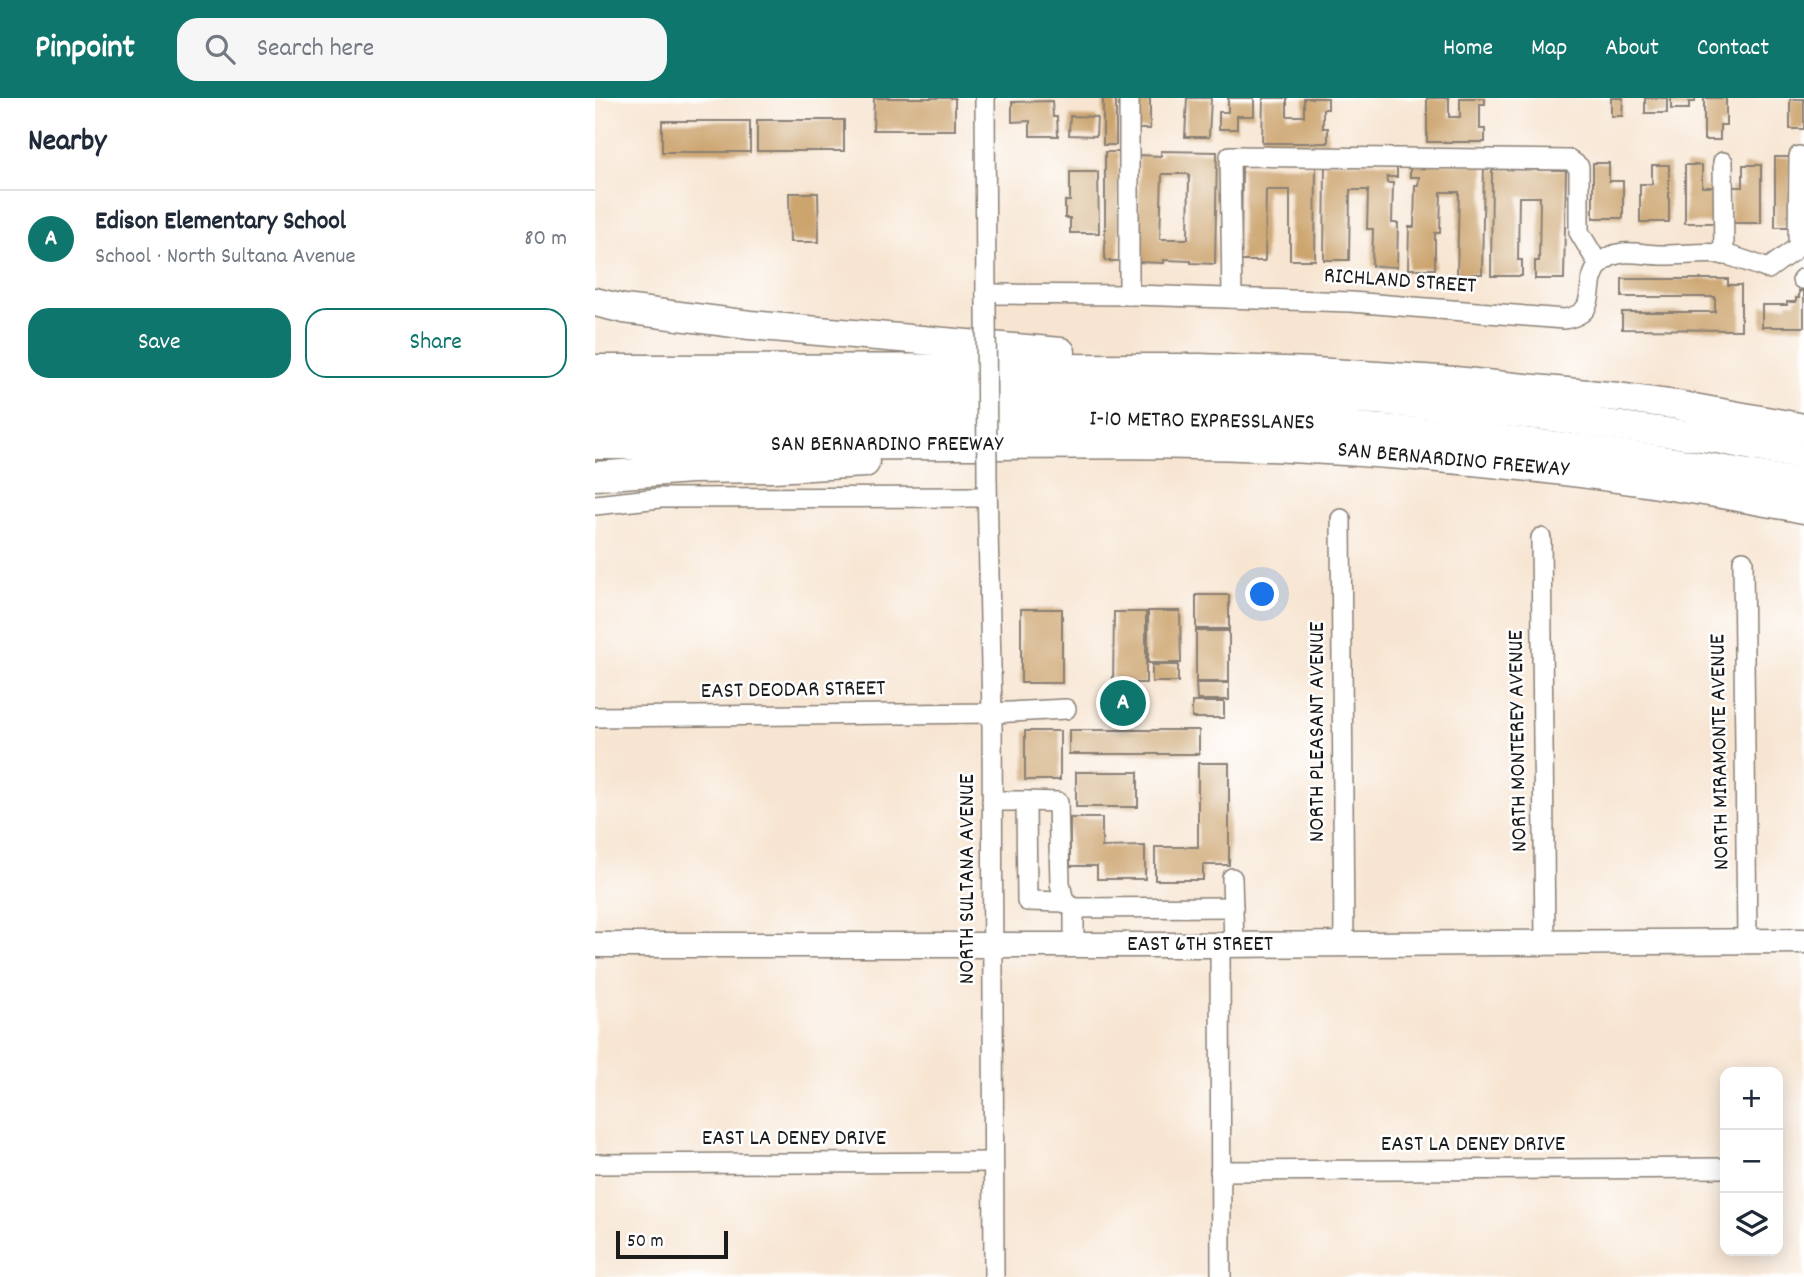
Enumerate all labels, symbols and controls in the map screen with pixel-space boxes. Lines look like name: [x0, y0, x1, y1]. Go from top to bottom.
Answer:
search box: [177, 18, 667, 81]
text: Pinpoint: [35, 26, 135, 73]
icon: search: [201, 30, 239, 68]
text: Search here: [257, 31, 374, 68]
text: Home: [1443, 32, 1493, 66]
text: Map: [1531, 32, 1567, 66]
text: About: [1605, 32, 1659, 66]
text: Contact: [1697, 32, 1769, 66]
text: Nearby: [28, 122, 106, 165]
text: Edison Elementary School: [95, 204, 346, 241]
text: A: [45, 223, 57, 256]
text: 80 m: [524, 223, 567, 256]
text: School · North Sultana Avenue: [95, 241, 356, 274]
street label: RICHLAND STREET: [1323, 260, 1477, 304]
button: Save: [28, 308, 291, 378]
button: Share: [305, 308, 567, 378]
street label: I-10 METRO EXPRESSLANES: [1089, 404, 1315, 440]
street label: SAN BERNARDINO FREEWAY: [771, 429, 1004, 462]
street label: SAN BERNARDINO FREEWAY: [1336, 434, 1571, 488]
your location: [1245, 577, 1279, 611]
street label: NORTH PLEASANT AVENUE: [1302, 621, 1335, 842]
street label: NORTH MONTEREY AVENUE: [1501, 629, 1537, 852]
street label: NORTH MIRAMONTE AVENUE: [1702, 633, 1740, 870]
street label: EAST DEODAR STREET: [700, 673, 886, 709]
pin: A: [1100, 677, 1146, 729]
street label: NORTH SULTANA AVENUE: [952, 773, 985, 984]
street label: EAST 6TH STREET: [1127, 929, 1273, 962]
map controls: [1720, 1067, 1783, 1256]
button: +: [1720, 1067, 1783, 1130]
street label: EAST LA DENEY DRIVE: [702, 1123, 887, 1156]
street label: EAST LA DENEY DRIVE: [1381, 1129, 1566, 1162]
button: −: [1720, 1130, 1783, 1193]
button: layers: [1720, 1193, 1783, 1256]
scale bar: [616, 1228, 728, 1260]
text: 50 m: [627, 1229, 664, 1256]

